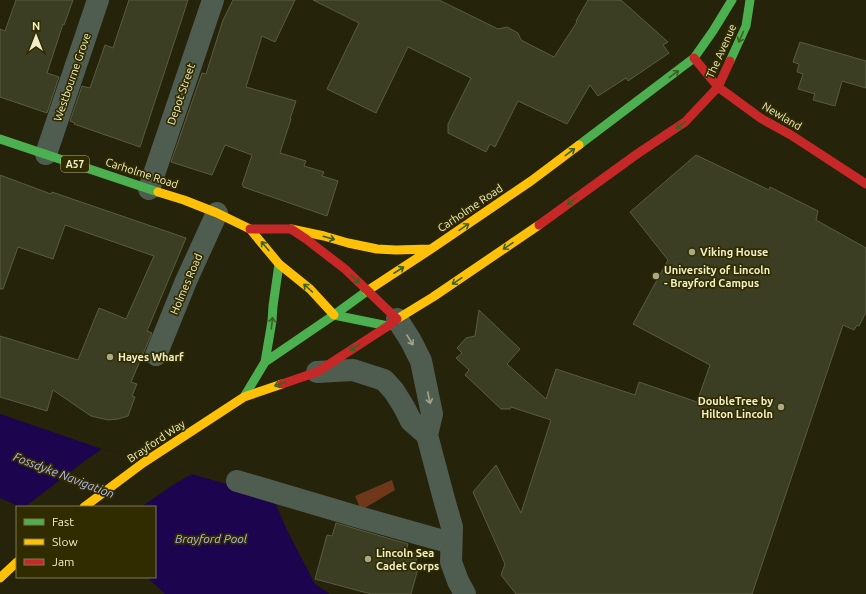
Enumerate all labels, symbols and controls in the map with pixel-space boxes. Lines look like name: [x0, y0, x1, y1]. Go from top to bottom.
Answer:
north arrow: [16, 16, 56, 56]
text: N: [32, 20, 40, 32]
street label: The Avenue: [704, 22, 738, 80]
street label: Westbourne Grove: [51, 31, 93, 123]
one-way arrow: [737, 31, 744, 43]
street label: Depot Street: [165, 61, 197, 126]
one-way arrow: [668, 70, 679, 78]
street label: Newland: [760, 100, 804, 132]
one-way arrow: [675, 121, 686, 129]
one-way arrow: [564, 148, 575, 156]
road number: A57: [61, 156, 89, 172]
street label: Carholme Road: [104, 156, 180, 190]
street label: Carholme Road: [435, 182, 505, 234]
one-way arrow: [566, 197, 577, 205]
one-way arrow: [458, 223, 469, 231]
one-way arrow: [322, 235, 335, 242]
one-way arrow: [260, 241, 269, 252]
one-way arrow: [503, 242, 514, 250]
place label: Viking House: [700, 246, 768, 258]
marker: Viking House: [687, 247, 697, 257]
street label: Holmes Road: [168, 252, 204, 316]
place label: University of Lincoln - Brayford Campus: [664, 264, 770, 289]
one-way arrow: [393, 265, 405, 273]
marker: University of Lincoln - Brayford Campus: [651, 271, 661, 281]
one-way arrow: [350, 274, 360, 284]
one-way arrow: [451, 277, 462, 285]
one-way arrow: [303, 283, 313, 293]
one-way arrow: [268, 317, 276, 330]
one-way arrow: [406, 334, 414, 346]
one-way arrow: [350, 343, 361, 351]
place label: Hayes Wharf: [118, 351, 184, 363]
marker: Hayes Wharf: [105, 352, 115, 362]
one-way arrow: [275, 381, 287, 389]
one-way arrow: [425, 391, 433, 404]
place label: DoubleTree by Hilton Lincoln: [698, 395, 773, 420]
marker: DoubleTree by Hilton Lincoln: [776, 402, 786, 412]
street label: Brayford Way: [125, 417, 188, 465]
water label: Fossdyke Navigation: [12, 450, 116, 500]
legend: [16, 506, 156, 578]
text: Fast: [52, 515, 74, 528]
water label: Brayford Pool: [175, 532, 248, 545]
text: Slow: [52, 535, 78, 548]
place label: Lincoln Sea Cadet Corps: [376, 547, 439, 572]
marker: Lincoln Sea Cadet Corps: [363, 554, 373, 564]
text: Jam: [52, 555, 74, 568]

